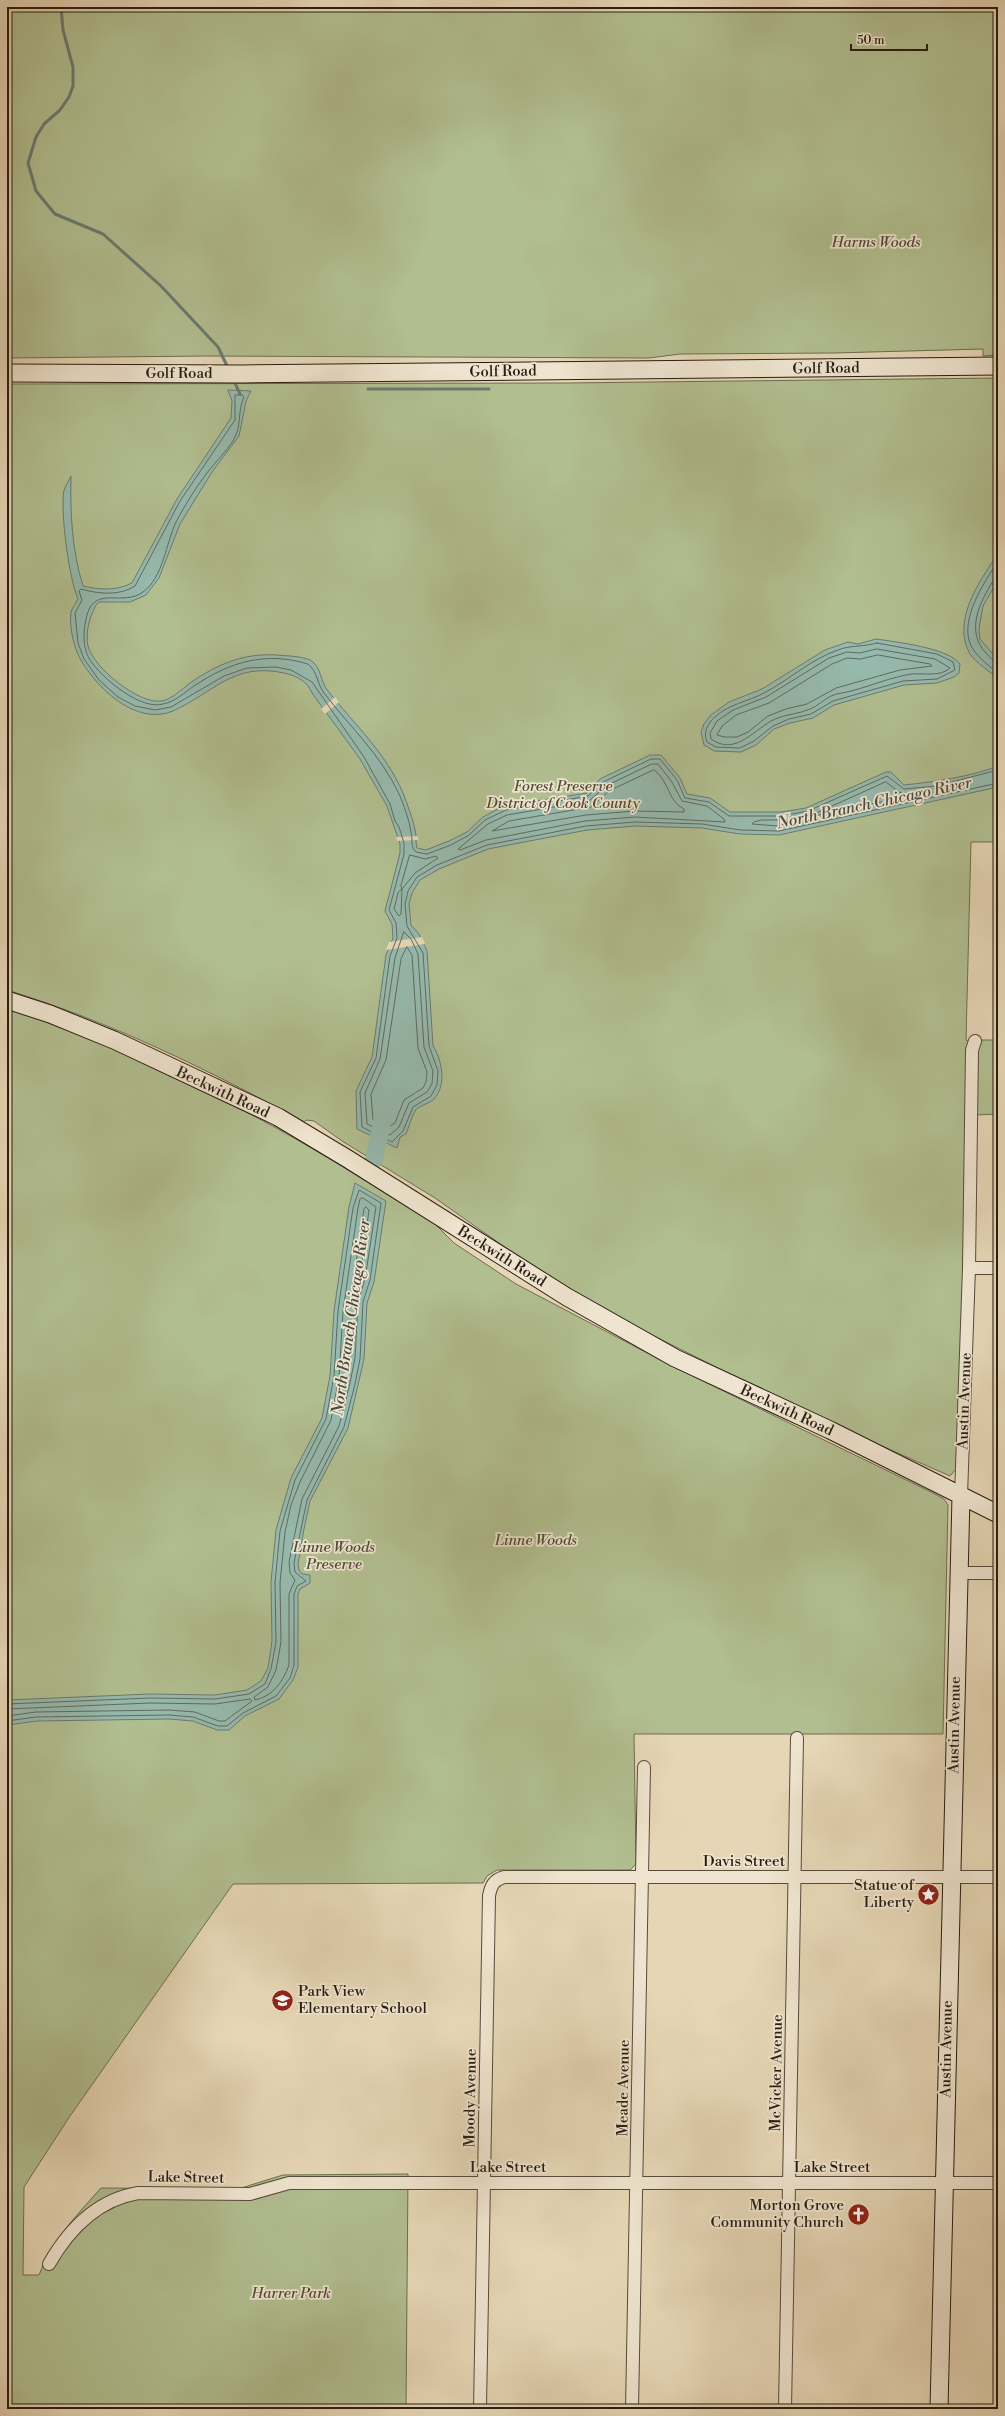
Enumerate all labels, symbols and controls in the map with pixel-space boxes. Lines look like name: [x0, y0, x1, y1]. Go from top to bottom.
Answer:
scale bar: [851, 26, 927, 52]
text: 50 m: [857, 33, 885, 48]
park label: Harms Woods: [830, 233, 921, 252]
street label: Golf Road: [792, 358, 860, 379]
street label: Golf Road: [469, 361, 537, 382]
street label: Golf Road: [145, 364, 213, 383]
water label: North Branch Chicago River: [774, 772, 975, 834]
park label: Forest Preserve District of Cook County: [485, 777, 641, 813]
street label: Beckwith Road: [172, 1062, 273, 1123]
water label: North Branch Chicago River: [327, 1216, 375, 1418]
street label: Beckwith Road: [453, 1221, 550, 1291]
street label: Austin Avenue: [953, 1352, 976, 1451]
street label: Beckwith Road: [736, 1380, 837, 1441]
park label: Linne Woods: [494, 1531, 577, 1550]
park label: Linne Woods Preserve: [292, 1538, 375, 1574]
street label: Austin Avenue: [944, 1676, 965, 1775]
street label: Davis Street: [703, 1852, 786, 1871]
place label: Statue of Liberty: [854, 1876, 915, 1912]
place icon: Statue of Liberty: [916, 1881, 942, 1907]
place label: Park View Elementary School: [298, 1982, 427, 2018]
school or university icon: Park View Elementary School: [269, 1987, 295, 2013]
street label: Austin Avenue: [936, 2000, 957, 2099]
street label: McVicker Avenue: [766, 2014, 787, 2132]
street label: Meade Avenue: [613, 2039, 634, 2137]
street label: Moody Avenue: [460, 2049, 481, 2147]
street label: Lake Street: [470, 2158, 547, 2177]
street label: Lake Street: [794, 2158, 871, 2177]
street label: Lake Street: [148, 2167, 225, 2188]
place label: Morton Grove Community Church: [711, 2196, 844, 2232]
church icon: Morton Grove Community Church: [846, 2201, 872, 2227]
park label: Harrer Park: [250, 2284, 331, 2303]

